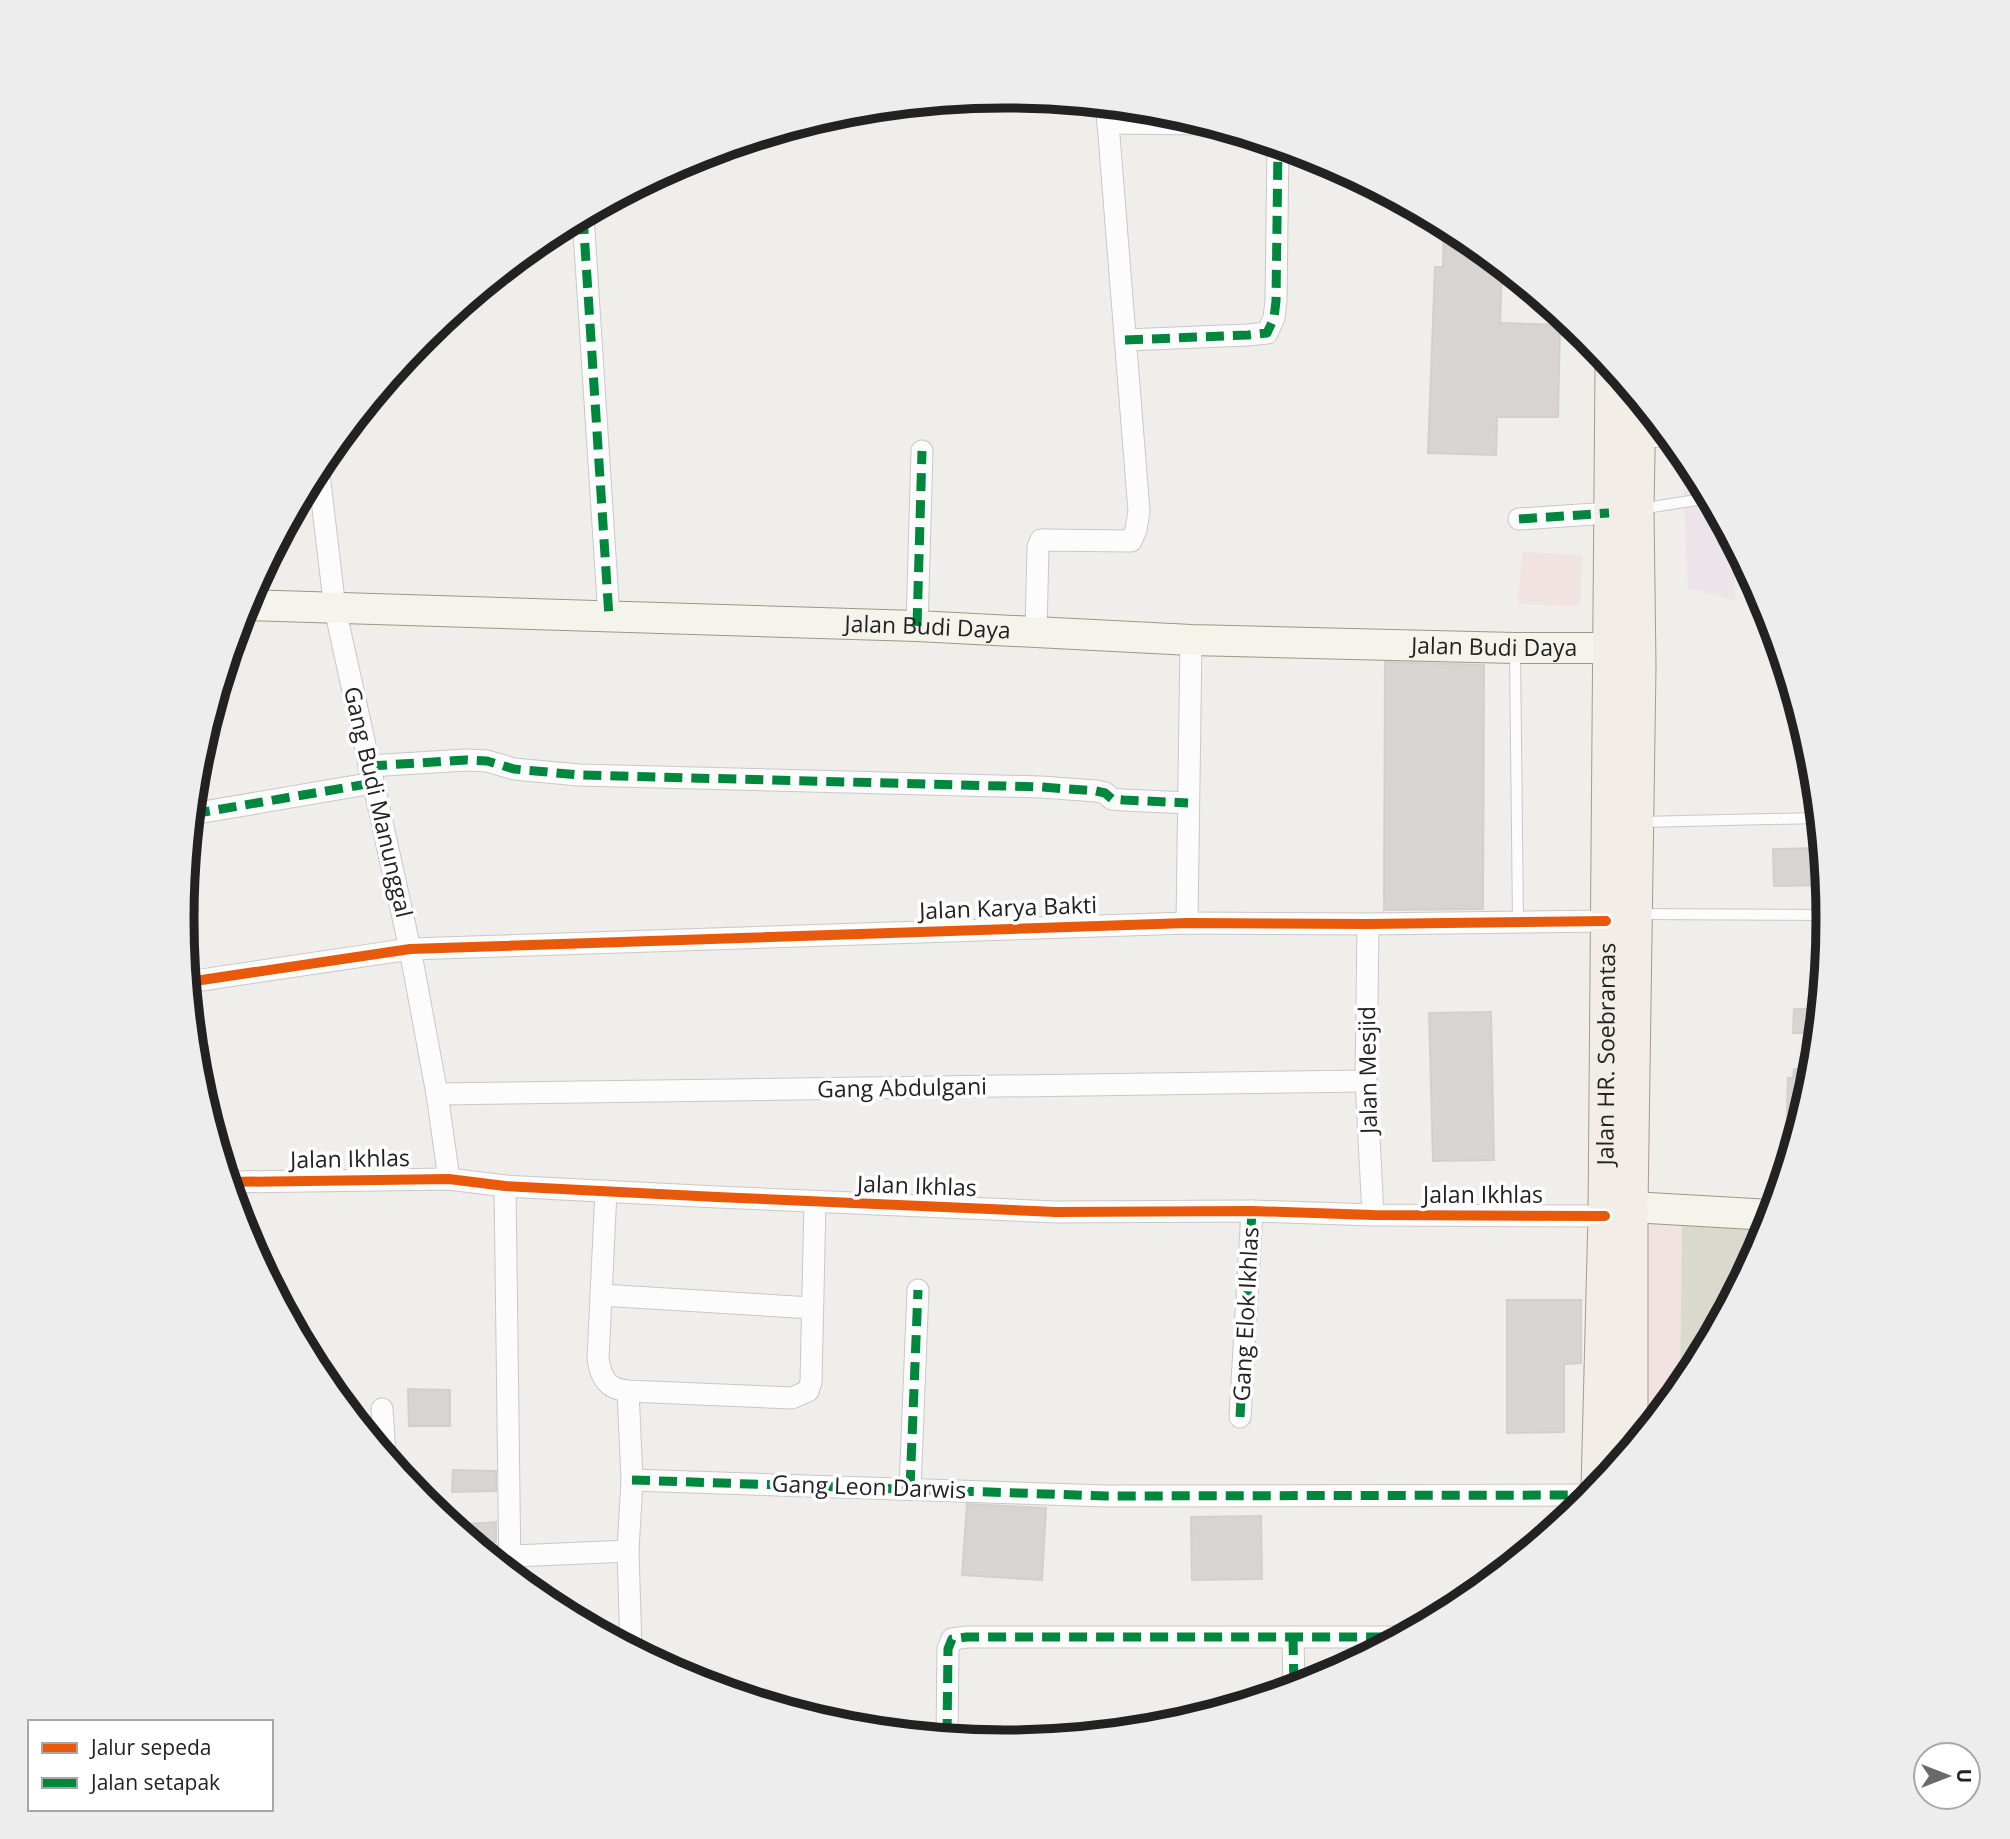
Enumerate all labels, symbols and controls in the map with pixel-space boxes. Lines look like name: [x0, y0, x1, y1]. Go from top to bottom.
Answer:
street label: Jalan Budi Daya: [842, 607, 1012, 646]
street label: Jalan Budi Daya: [1409, 628, 1577, 663]
street label: Gang Budi Manunggal: [337, 683, 421, 920]
street label: Jalan Karya Bakti: [917, 888, 1097, 926]
street label: Jalan HR. Soebrantas: [1588, 943, 1622, 1168]
street label: Jalan Mesjid: [1350, 1006, 1384, 1136]
street label: Gang Abdulgani: [817, 1070, 987, 1104]
street label: Jalan Ikhlas: [288, 1141, 410, 1175]
street label: Jalan Ikhlas: [855, 1167, 977, 1203]
street label: Jalan Ikhlas: [1421, 1178, 1543, 1210]
street label: Gang Elok Ikhlas: [1224, 1226, 1266, 1402]
street label: Gang Leon Darwis: [771, 1467, 967, 1505]
legend: [28, 1720, 273, 1811]
text: Jalur sepeda: [89, 1733, 211, 1761]
north arrow: [1912, 1741, 1982, 1811]
text: Jalan setapak: [89, 1768, 220, 1796]
text: U: [1951, 1769, 1977, 1783]

